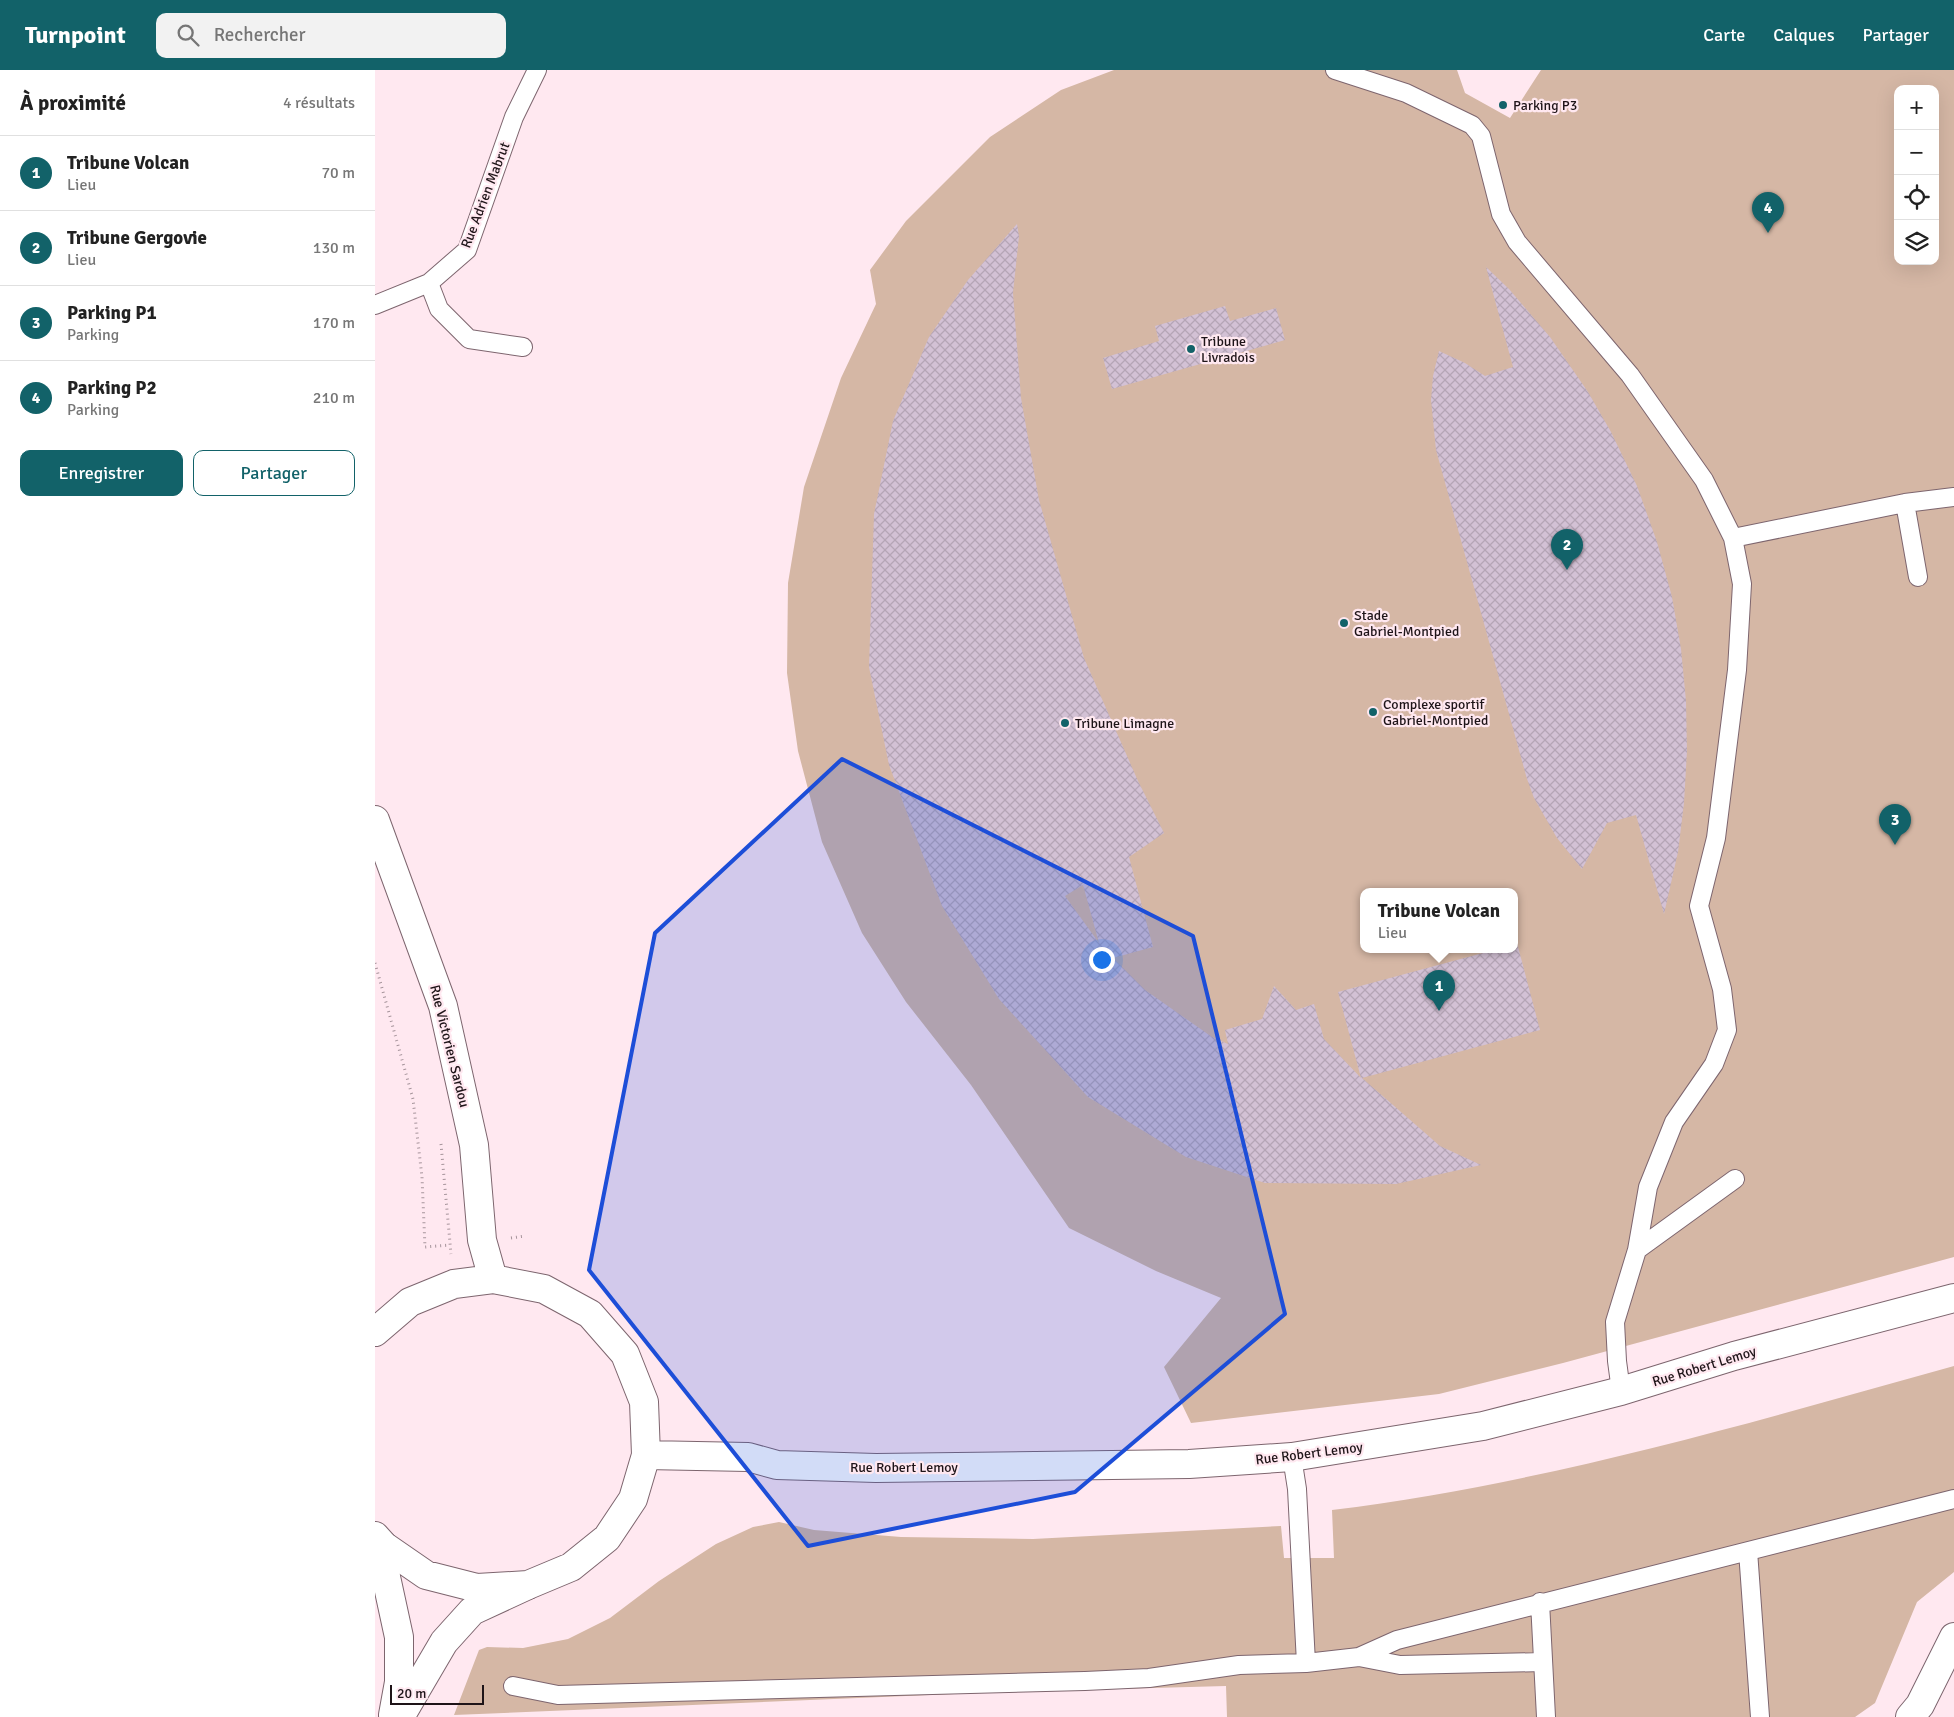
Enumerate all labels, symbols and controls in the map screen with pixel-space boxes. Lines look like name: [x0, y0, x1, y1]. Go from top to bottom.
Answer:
search box: [156, 13, 506, 58]
text: Turnpoint: [25, 20, 126, 50]
icon: search: [174, 21, 202, 49]
text: Rechercher: [214, 23, 306, 47]
text: Carte: [1703, 24, 1745, 46]
text: Calques: [1773, 24, 1835, 46]
text: Partager: [1863, 24, 1929, 46]
map controls: [1894, 85, 1939, 265]
button: +: [1894, 85, 1939, 130]
text: À proximité: [20, 90, 126, 116]
text: 4 résultats: [283, 93, 355, 113]
place label: Parking P3: [1513, 97, 1577, 114]
marker: Parking P3: [1497, 99, 1509, 111]
button: −: [1894, 130, 1939, 175]
street label: Rue Adrien Mabrut: [457, 140, 514, 251]
text: Tribune Volcan: [67, 151, 189, 175]
text: 1: [32, 163, 40, 183]
text: 70 m: [321, 163, 355, 183]
text: Lieu: [67, 175, 96, 195]
button: locate: [1894, 175, 1939, 220]
pin: 4: [1752, 192, 1784, 233]
button: layers: [1894, 220, 1939, 265]
text: Tribune Gergovie: [67, 226, 207, 250]
text: 2: [32, 238, 40, 258]
text: 130 m: [313, 238, 355, 258]
text: Lieu: [67, 250, 96, 270]
text: Parking P1: [67, 301, 157, 325]
text: 3: [32, 313, 40, 333]
text: 170 m: [313, 313, 355, 333]
text: Parking: [67, 325, 119, 345]
place label: Tribune Livradois: [1201, 333, 1255, 366]
marker: Tribune Livradois: [1185, 343, 1197, 355]
text: Parking P2: [67, 376, 157, 400]
text: 4: [32, 388, 40, 408]
text: 210 m: [313, 388, 355, 408]
text: Parking: [67, 400, 119, 420]
button: Enregistrer: [20, 450, 183, 496]
button: Partager: [193, 450, 355, 496]
pin: 2: [1551, 529, 1583, 570]
place label: Stade Gabriel-Montpied: [1354, 607, 1459, 640]
marker: Stade Gabriel-Montpied: [1338, 617, 1350, 629]
place label: Complexe sportif Gabriel-Montpied: [1383, 696, 1488, 729]
marker: Complexe sportif Gabriel-Montpied: [1367, 706, 1379, 718]
place label: Tribune Limagne: [1075, 715, 1174, 732]
marker: Tribune Limagne: [1059, 717, 1071, 729]
pin: 3: [1879, 804, 1911, 845]
popup: [1360, 888, 1518, 953]
text: Tribune Volcan: [1378, 899, 1500, 923]
text: Lieu: [1378, 923, 1407, 943]
your location: [1089, 947, 1115, 973]
pin: 1: [1423, 970, 1455, 1011]
street label: Rue Victorien Sardou: [426, 983, 473, 1109]
street label: Rue Robert Lemoy: [1650, 1342, 1759, 1390]
street label: Rue Robert Lemoy: [1254, 1438, 1364, 1469]
street label: Rue Robert Lemoy: [850, 1459, 958, 1476]
scale bar: [390, 1682, 484, 1705]
text: 20 m: [397, 1685, 426, 1702]

